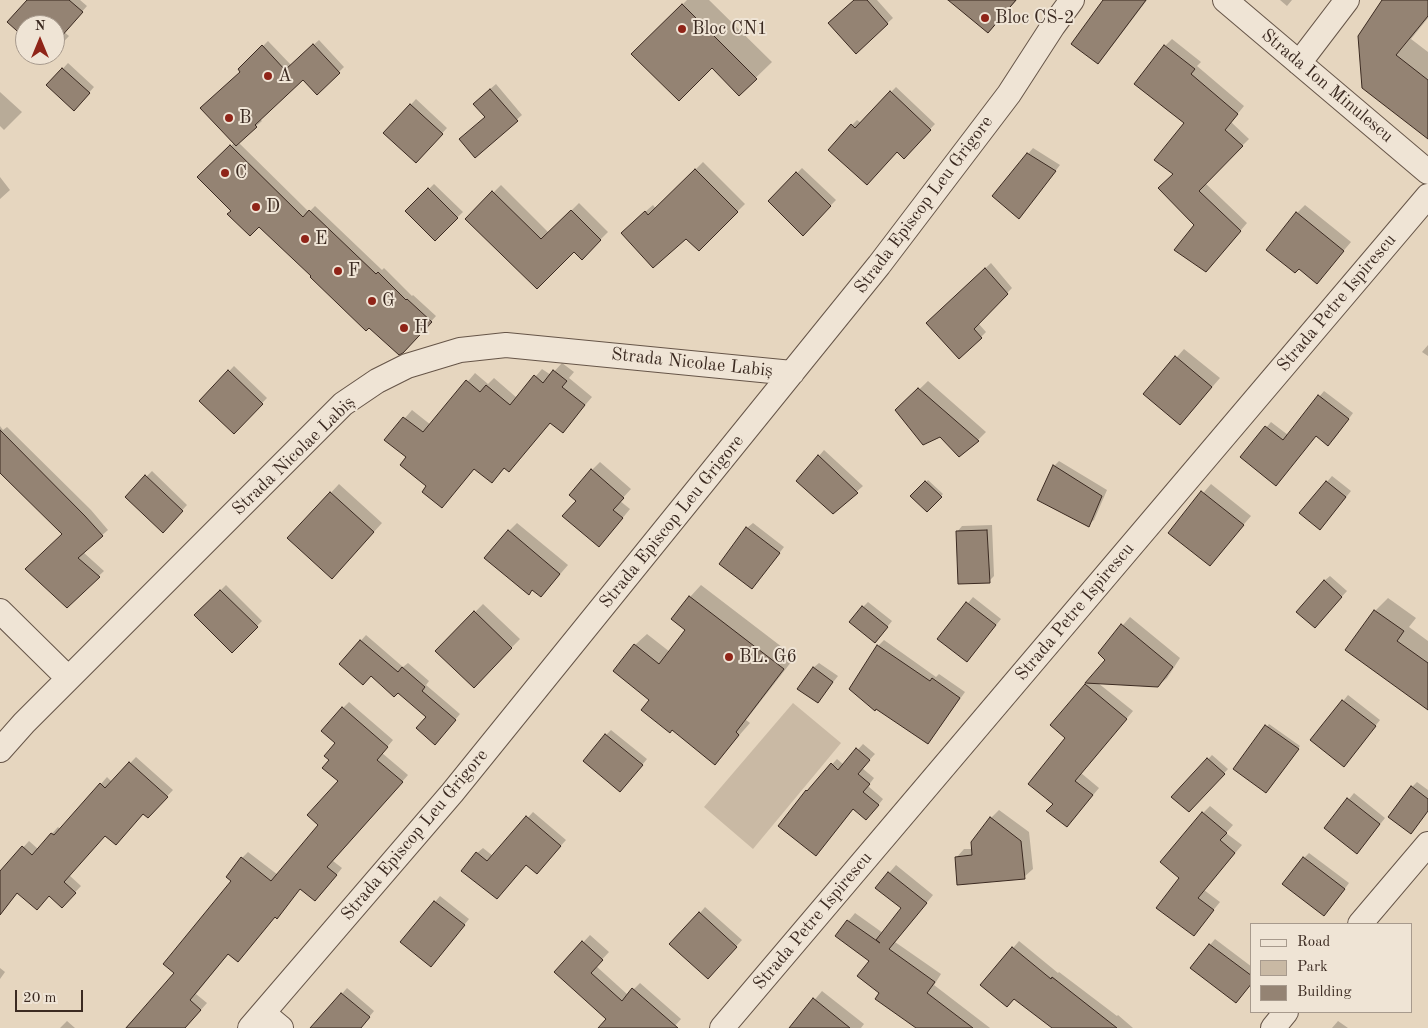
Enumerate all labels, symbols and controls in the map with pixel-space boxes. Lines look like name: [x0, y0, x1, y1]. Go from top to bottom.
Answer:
place label: Bloc CS-2: [995, 7, 1074, 29]
marker: Bloc CS-2: [979, 12, 991, 24]
north arrow: [15, 15, 65, 65]
place label: Bloc CN1: [692, 18, 767, 40]
text: N: [35, 19, 45, 33]
marker: Bloc CN1: [676, 23, 688, 35]
street label: Strada Ion Minulescu: [1257, 25, 1397, 147]
place label: A: [278, 65, 292, 87]
marker: A: [262, 70, 274, 82]
place label: B: [239, 107, 251, 129]
marker: B: [223, 112, 235, 124]
street label: Strada Episcop Leu Grigore: [850, 112, 998, 298]
place label: C: [235, 162, 247, 184]
marker: C: [219, 167, 231, 179]
place label: D: [266, 196, 280, 218]
marker: D: [250, 201, 262, 213]
place label: E: [315, 228, 327, 250]
street label: Strada Petre Ispirescu: [1273, 230, 1401, 376]
marker: E: [299, 233, 311, 245]
place label: F: [348, 260, 360, 282]
marker: F: [332, 265, 344, 277]
place label: G: [382, 290, 395, 312]
marker: G: [366, 295, 378, 307]
place label: H: [414, 317, 428, 339]
marker: H: [398, 322, 410, 334]
street label: Strada Nicolae Labiș: [610, 344, 774, 382]
street label: Strada Nicolae Labiș: [228, 392, 360, 520]
street label: Strada Episcop Leu Grigore: [595, 431, 749, 613]
street label: Strada Petre Ispirescu: [1011, 539, 1139, 685]
place label: BL. G6: [739, 646, 797, 668]
marker: BL. G6: [723, 651, 735, 663]
street label: Strada Episcop Leu Grigore: [337, 745, 493, 925]
street label: Strada Petre Ispirescu: [749, 848, 877, 994]
legend: [1250, 923, 1413, 1013]
text: Road: [1297, 935, 1330, 950]
text: Park: [1297, 960, 1328, 975]
scale bar: [18, 980, 85, 1012]
text: Building: [1297, 985, 1352, 1000]
text: 20 m: [23, 991, 57, 1006]

